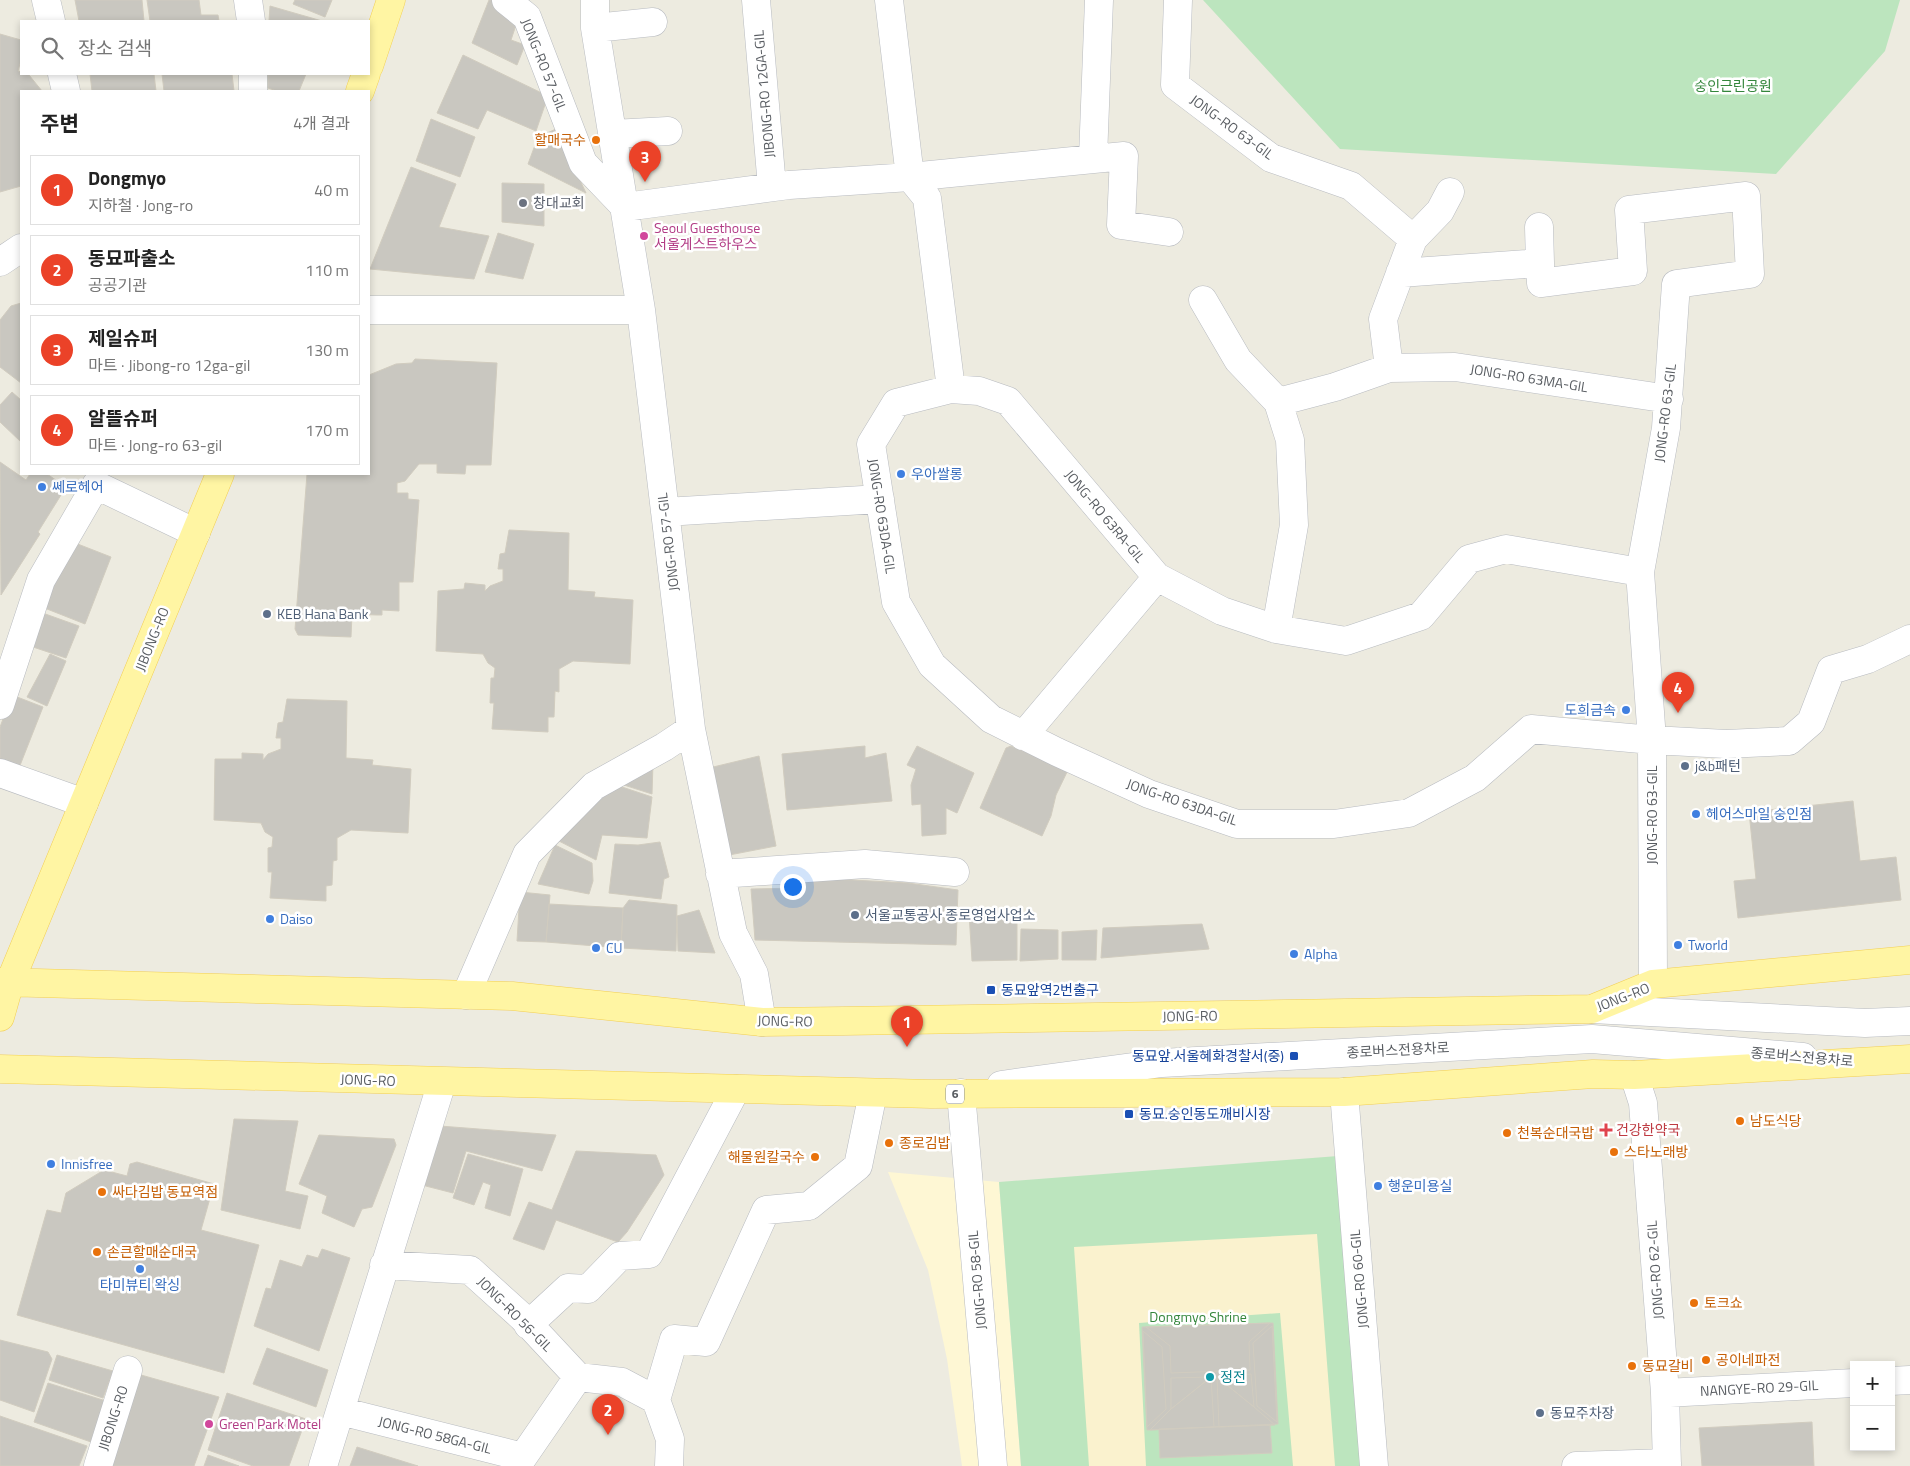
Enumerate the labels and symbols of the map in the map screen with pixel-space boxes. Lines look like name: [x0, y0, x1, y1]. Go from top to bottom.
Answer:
street label: JONG-RO 57-GIL: [516, 15, 573, 115]
street label: JIBONG-RO 12GA-GIL: [747, 29, 780, 159]
park label: 숭인근린공원: [1694, 75, 1772, 96]
street label: JONG-RO 63-GIL: [1186, 89, 1279, 164]
place label: 할매국수: [534, 129, 586, 150]
marker: 할매국수: [590, 134, 602, 146]
pin: 3: [629, 141, 661, 182]
place label: 창대교회: [533, 192, 585, 213]
marker: 창대교회: [517, 197, 529, 209]
place label: Seoul Guesthouse 서울게스트하우스: [654, 217, 760, 254]
marker: Seoul Guesthouse 서울게스트하우스: [638, 230, 650, 242]
street label: JONG-RO 63MA-GIL: [1469, 358, 1590, 397]
street label: JONG-RO 63-GIL: [1648, 362, 1681, 463]
street label: JONG-RO 63DA-GIL: [863, 457, 902, 575]
place label: 우아쌀롱: [911, 463, 963, 484]
street label: JONG-RO 63RA-GIL: [1060, 465, 1151, 567]
marker: 우아쌀롱: [895, 468, 907, 480]
place label: 쎄로헤어: [52, 476, 104, 497]
marker: 쎄로헤어: [36, 481, 48, 493]
street label: JONG-RO 57-GIL: [651, 491, 684, 592]
place label: KEB Hana Bank: [277, 603, 369, 624]
street label: JIBONG-RO: [129, 604, 174, 674]
marker: KEB Hana Bank: [261, 608, 273, 620]
pin: 4: [1662, 672, 1694, 713]
place label: 도희금속: [1564, 699, 1616, 720]
marker: 도희금속: [1620, 704, 1632, 716]
place label: j&b패턴: [1694, 755, 1741, 776]
marker: j&b패턴: [1679, 760, 1691, 772]
street label: JONG-RO 63-GIL: [1641, 765, 1662, 865]
street label: JONG-RO 63DA-GIL: [1124, 773, 1241, 830]
place label: 헤어스마일 숭인점: [1706, 803, 1812, 824]
marker: 헤어스마일 숭인점: [1690, 808, 1702, 820]
your location: [780, 874, 806, 900]
place label: 서울교통공사 종로영업사업소: [865, 904, 1036, 925]
place label: Daiso: [280, 908, 313, 929]
marker: 서울교통공사 종로영업사업소: [849, 909, 861, 921]
marker: Daiso: [264, 913, 276, 925]
place label: Tworld: [1688, 934, 1728, 955]
place label: CU: [606, 937, 623, 958]
marker: Tworld: [1672, 939, 1684, 951]
marker: CU: [590, 942, 602, 954]
place label: Alpha: [1304, 943, 1338, 964]
marker: Alpha: [1288, 948, 1300, 960]
street label: JONG-RO: [1593, 977, 1652, 1016]
place label: 동묘앞역2번출구: [1001, 979, 1099, 1000]
marker: 동묘앞역2번출구: [985, 984, 997, 996]
street label: JONG-RO: [1162, 1005, 1218, 1026]
pin: 1: [891, 1006, 923, 1047]
street label: JONG-RO: [757, 1010, 813, 1031]
street label: 종로버스전용차로: [1346, 1036, 1450, 1063]
street label: 종로버스전용차로: [1750, 1042, 1854, 1071]
place label: 동묘앞.서울혜화경찰서(중): [1132, 1045, 1284, 1066]
marker: 동묘앞.서울혜화경찰서(중): [1288, 1050, 1300, 1062]
street label: JONG-RO: [340, 1068, 396, 1091]
road number: 6: [946, 1084, 964, 1104]
place label: 동묘.숭인동도깨비시장: [1139, 1103, 1271, 1124]
marker: 동묘.숭인동도깨비시장: [1123, 1108, 1135, 1120]
place label: 남도식당: [1750, 1110, 1802, 1131]
marker: 남도식당: [1734, 1115, 1746, 1127]
place label: 건강한약국: [1616, 1119, 1681, 1140]
place label: 천복순대국밥: [1517, 1122, 1594, 1143]
marker: 건강한약국: [1600, 1124, 1612, 1136]
marker: 천복순대국밥: [1501, 1127, 1513, 1139]
place label: 종로김밥: [899, 1132, 951, 1153]
marker: 종로김밥: [883, 1137, 895, 1149]
place label: 스타노래방: [1624, 1141, 1689, 1162]
place label: 해물원칼국수: [728, 1146, 805, 1167]
marker: 스타노래방: [1608, 1146, 1620, 1158]
marker: 해물원칼국수: [809, 1151, 821, 1163]
place label: Innisfree: [61, 1153, 113, 1174]
marker: Innisfree: [45, 1158, 57, 1170]
place label: 행운미용실: [1388, 1175, 1452, 1196]
marker: 행운미용실: [1372, 1180, 1384, 1192]
place label: 싸다김밥 동묘역점: [112, 1181, 218, 1202]
marker: 싸다김밥 동묘역점: [96, 1186, 108, 1198]
street label: JONG-RO 62-GIL: [1641, 1220, 1668, 1320]
street label: JONG-RO 60-GIL: [1344, 1229, 1373, 1329]
street label: JONG-RO 58-GIL: [962, 1230, 991, 1330]
place label: 손큰할매순대국: [107, 1241, 197, 1262]
marker: 손큰할매순대국: [91, 1246, 103, 1258]
marker: 타미뷰티 왁싱: [134, 1263, 146, 1275]
street label: JONG-RO 56-GIL: [473, 1271, 558, 1356]
place label: 타미뷰티 왁싱: [100, 1274, 180, 1295]
place label: 토크쇼: [1704, 1292, 1743, 1313]
marker: 토크쇼: [1688, 1297, 1700, 1309]
park label: Dongmyo Shrine: [1149, 1306, 1247, 1327]
place label: 공이네파전: [1716, 1349, 1780, 1370]
marker: 공이네파전: [1700, 1354, 1712, 1366]
place label: 동묘갈비: [1642, 1355, 1694, 1376]
marker: 동묘갈비: [1626, 1360, 1638, 1372]
place label: 정전: [1220, 1366, 1246, 1387]
marker: 정전: [1204, 1371, 1216, 1383]
street label: NANGYE-RO 29-GIL: [1699, 1374, 1819, 1401]
street label: JIBONG-RO: [92, 1383, 133, 1453]
pin: 2: [592, 1394, 624, 1435]
place label: 동묘주차장: [1550, 1402, 1615, 1423]
marker: 동묘주차장: [1534, 1407, 1546, 1419]
street label: JONG-RO 58GA-GIL: [376, 1410, 494, 1459]
place label: Green Park Motel: [219, 1413, 321, 1434]
marker: Green Park Motel: [203, 1418, 215, 1430]

